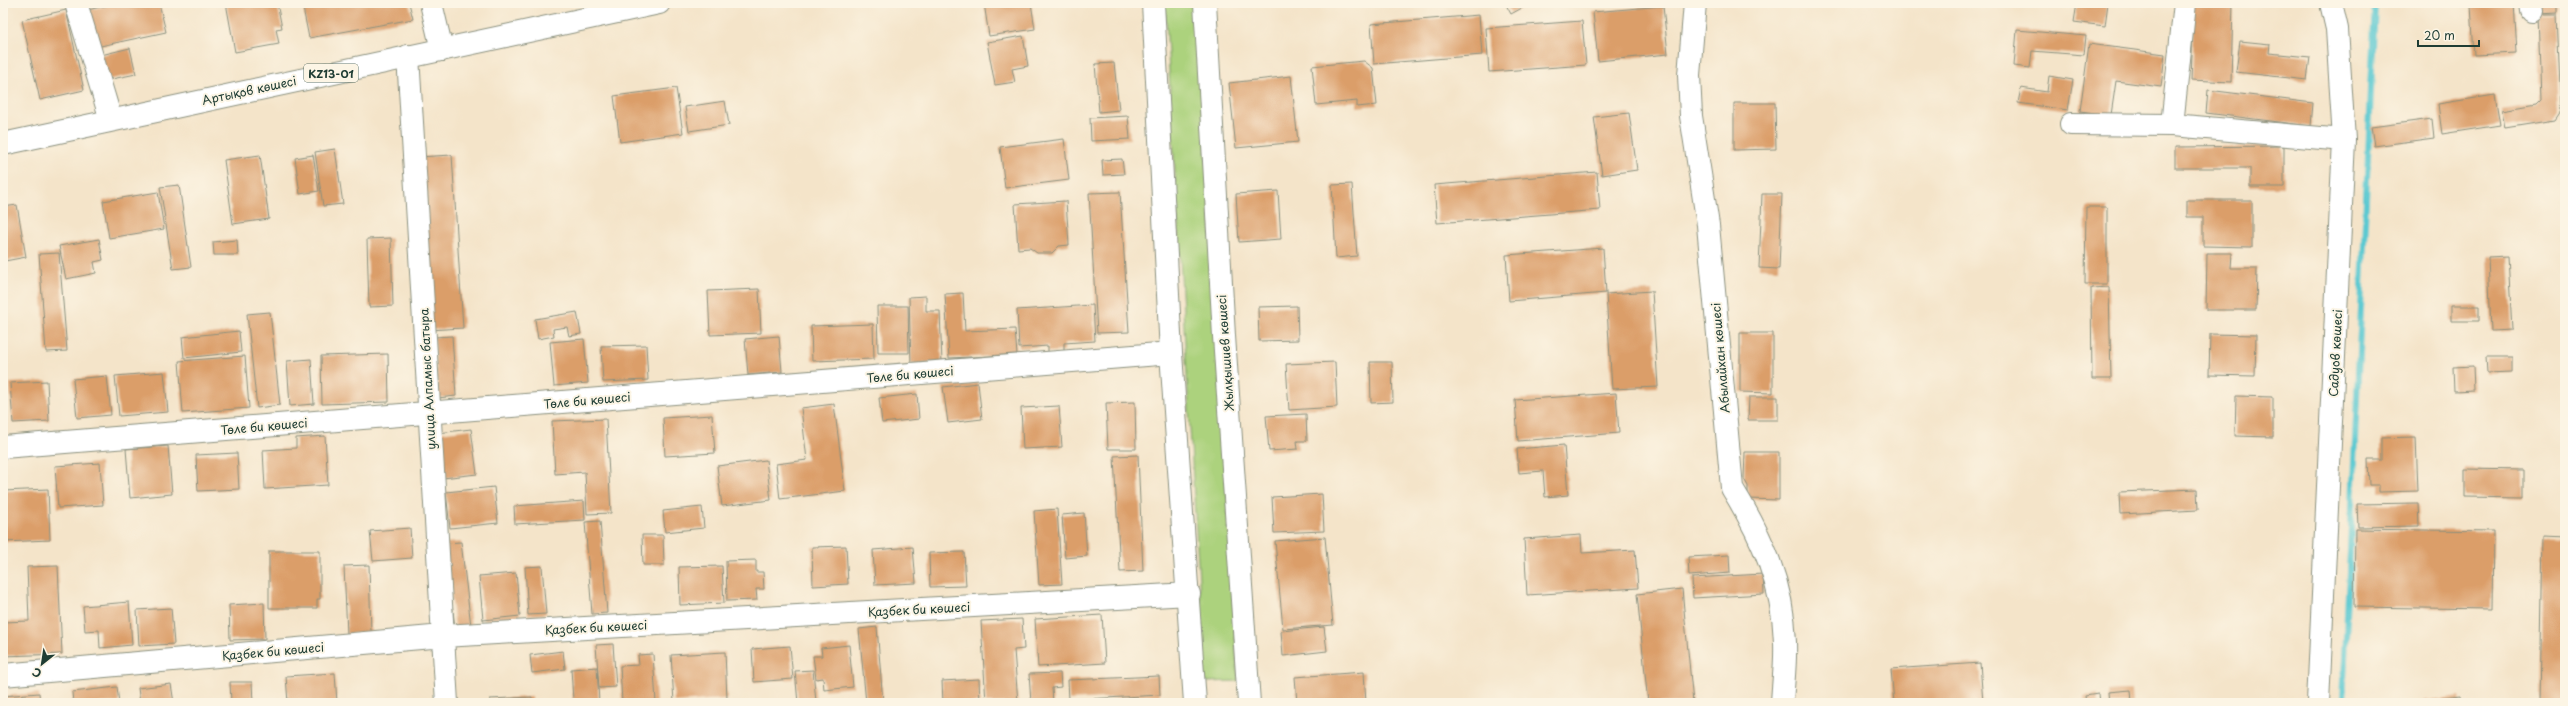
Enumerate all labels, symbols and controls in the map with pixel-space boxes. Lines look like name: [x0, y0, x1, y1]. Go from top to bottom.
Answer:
scale bar: [2418, 22, 2479, 48]
text: 20 m: [2424, 26, 2455, 44]
road number: KZ13-01: [304, 64, 358, 82]
street label: Артықов көшесі: [200, 71, 298, 109]
street label: Жылқышиев көшесі: [1212, 294, 1238, 412]
street label: Абылайхан көшесі: [1706, 302, 1734, 414]
street label: улица Алпамыс батыра: [414, 307, 440, 450]
street label: Садуов көшесі: [2324, 309, 2346, 397]
street label: Төле би көшесі: [866, 361, 954, 387]
street label: Төле би көшесі: [543, 387, 631, 413]
street label: Төле би көшесі: [220, 413, 308, 439]
street label: Қазбек би көшесі: [867, 597, 971, 621]
street label: Қазбек би көшесі: [544, 615, 648, 639]
street label: Қазбек би көшесі: [221, 638, 325, 664]
north arrow: [22, 644, 62, 684]
text: С: [29, 664, 45, 683]

